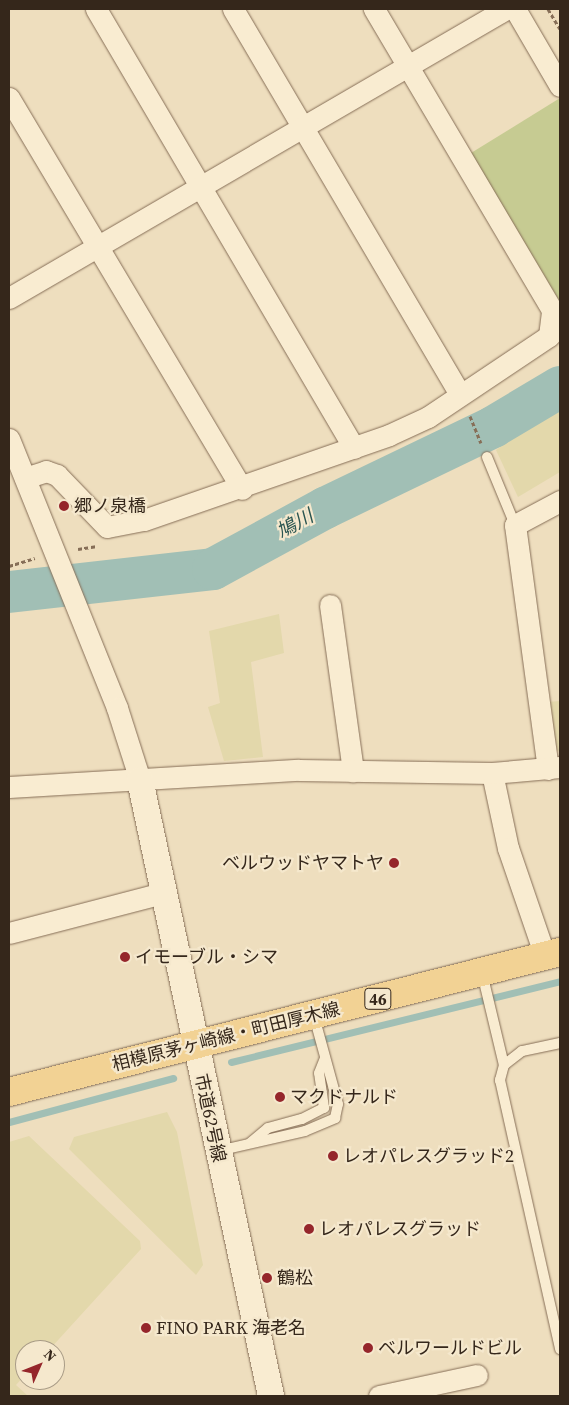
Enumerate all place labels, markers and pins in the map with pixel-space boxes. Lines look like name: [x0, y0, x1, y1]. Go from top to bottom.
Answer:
place label: 郷ノ泉橋: [74, 495, 146, 517]
marker: 郷ノ泉橋: [58, 500, 70, 512]
place label: ベルウッドヤマトヤ: [222, 852, 384, 874]
marker: ベルウッドヤマトヤ: [388, 857, 400, 869]
place label: イモーブル・シマ: [135, 946, 279, 968]
marker: イモーブル・シマ: [119, 951, 131, 963]
place label: マクドナルド: [290, 1086, 398, 1108]
marker: マクドナルド: [274, 1091, 286, 1103]
place label: レオパレスグラッド2: [343, 1145, 514, 1167]
marker: レオパレスグラッド2: [327, 1150, 339, 1162]
place label: レオパレスグラッド: [319, 1218, 481, 1240]
marker: レオパレスグラッド: [303, 1223, 315, 1235]
place label: 鶴松: [277, 1267, 313, 1289]
marker: 鶴松: [261, 1272, 273, 1284]
place label: FINO PARK 海老名: [156, 1317, 306, 1339]
marker: FINO PARK 海老名: [140, 1322, 152, 1334]
place label: ベルワールドビル: [378, 1337, 522, 1359]
marker: ベルワールドビル: [362, 1342, 374, 1354]

